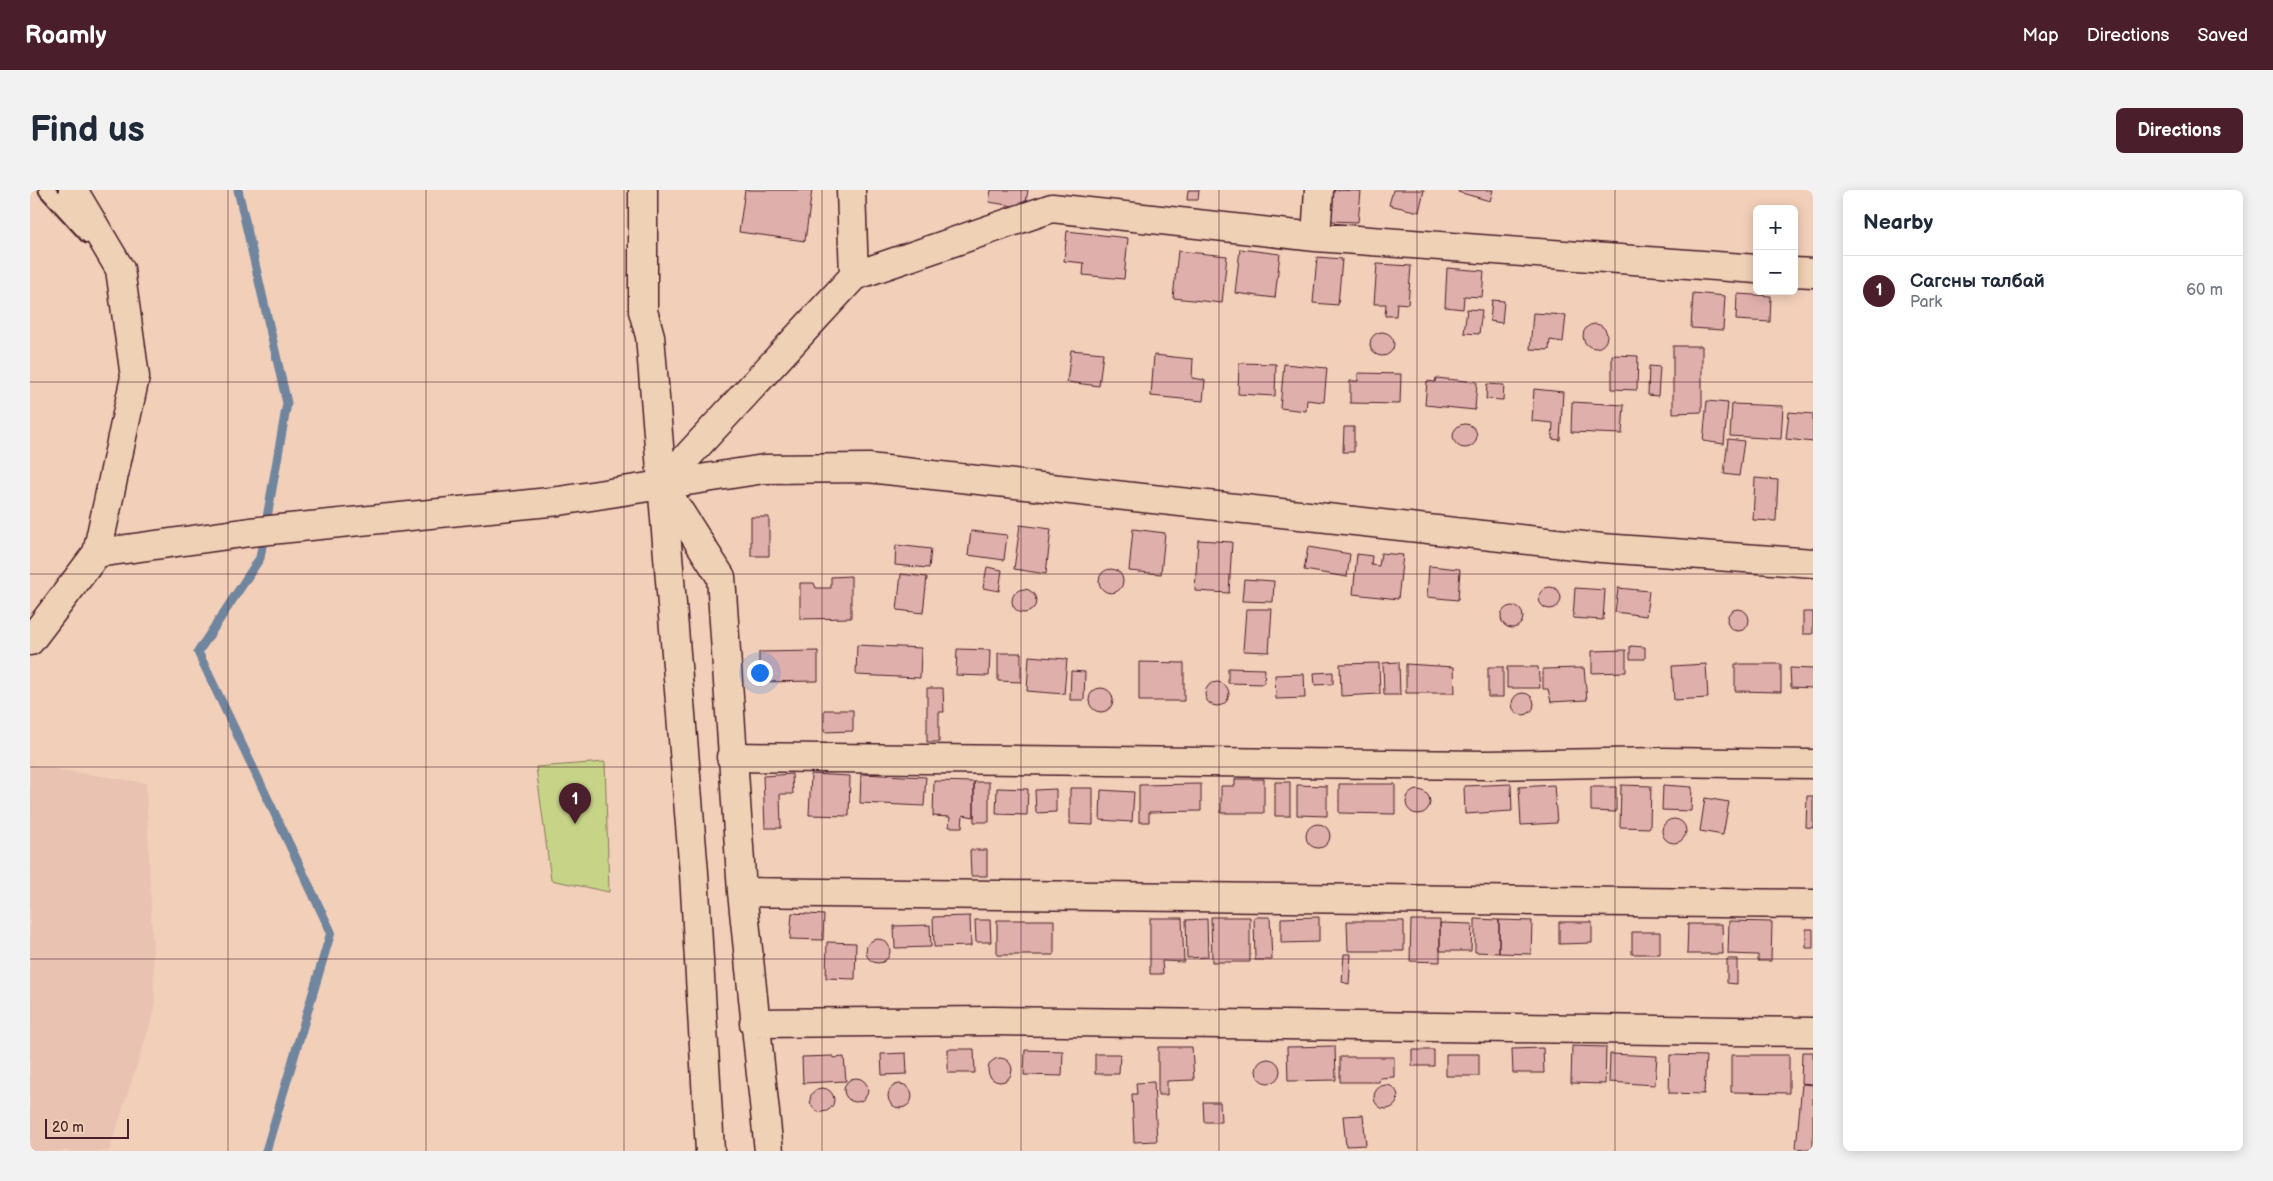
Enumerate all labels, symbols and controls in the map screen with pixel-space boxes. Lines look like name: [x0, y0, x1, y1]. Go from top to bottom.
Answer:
text: Roamly: [25, 21, 106, 50]
text: Map: [2023, 25, 2059, 46]
text: Directions: [2087, 25, 2169, 46]
text: Saved: [2197, 25, 2248, 46]
button: Directions: [2116, 108, 2243, 153]
text: Find us: [30, 109, 145, 152]
map controls: [1753, 205, 1798, 295]
button: +: [1753, 205, 1798, 250]
text: Nearby: [1863, 210, 1933, 235]
button: −: [1753, 250, 1798, 295]
text: Сагсны талбай: [1910, 270, 2045, 293]
text: 1: [1876, 281, 1882, 300]
text: 60 m: [2186, 281, 2223, 300]
text: Park: [1910, 293, 1942, 312]
your location: [747, 660, 773, 686]
pin: 1: [559, 783, 591, 824]
scale bar: [45, 1116, 129, 1139]
text: 20 m: [52, 1119, 84, 1136]

